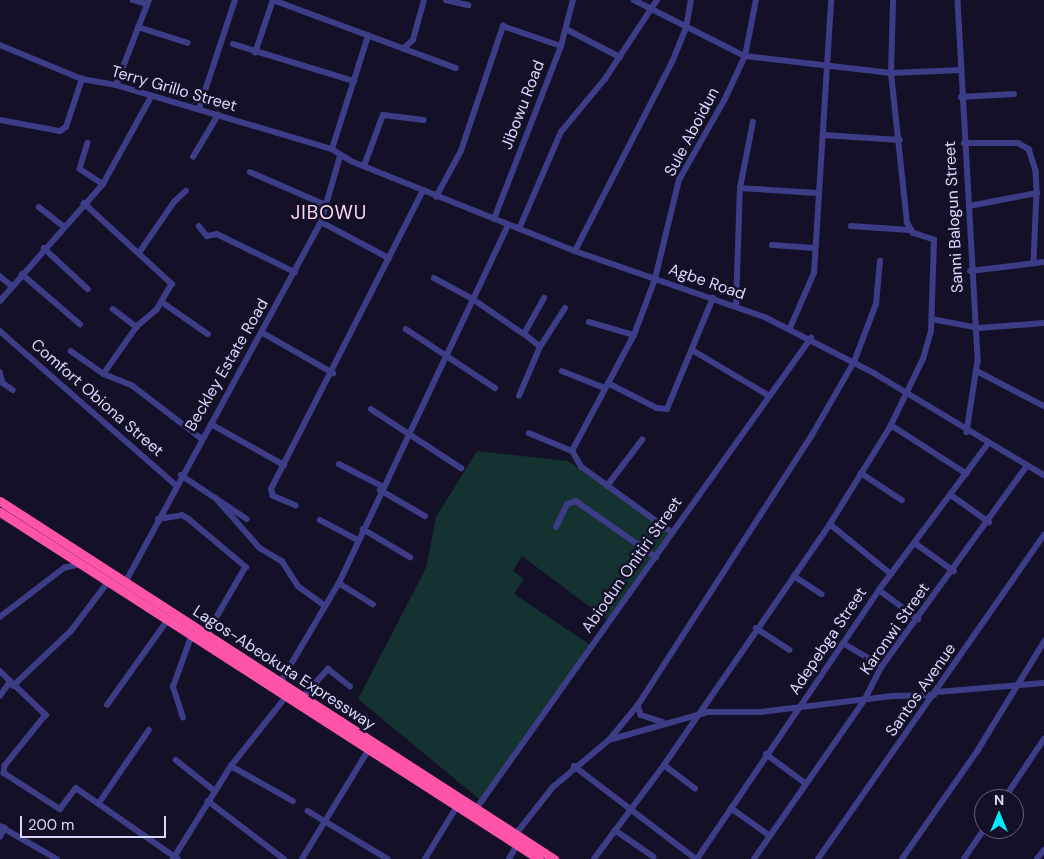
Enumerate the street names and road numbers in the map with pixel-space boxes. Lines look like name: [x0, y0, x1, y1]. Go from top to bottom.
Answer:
street label: Jibowu Road: [497, 58, 549, 152]
street label: Terry Grillo Street: [109, 62, 239, 116]
street label: Sule Aboidun: [661, 84, 723, 180]
street label: Sanni Balogun Street: [940, 140, 968, 294]
street label: Agbe Road: [666, 260, 748, 304]
street label: Beckley Estate Road: [181, 295, 273, 435]
street label: Comfort Obiona Street: [27, 335, 167, 461]
street label: Abiodun Onitiri Street: [578, 493, 686, 637]
street label: Karonwi Street: [856, 579, 934, 679]
street label: Adepebga Street: [785, 584, 871, 698]
street label: Lagos-Abeokuta Expressway: [189, 602, 379, 734]
street label: Santos Avenue: [882, 640, 960, 740]

